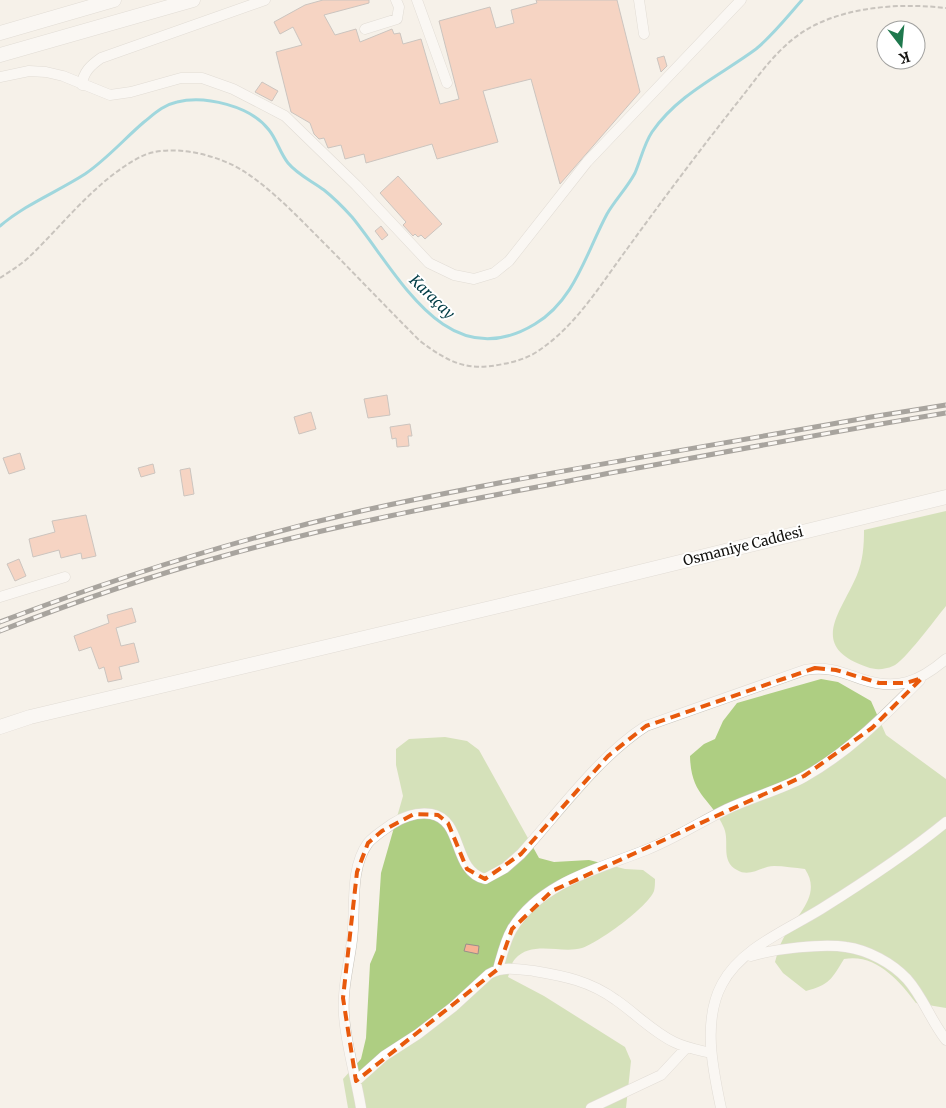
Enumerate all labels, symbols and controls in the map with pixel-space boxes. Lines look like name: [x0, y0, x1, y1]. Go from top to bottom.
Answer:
north arrow: [876, 20, 926, 70]
text: K: [897, 47, 912, 68]
water label: Karaçay: [405, 270, 459, 323]
street label: Osmaniye Caddesi: [681, 522, 805, 570]

